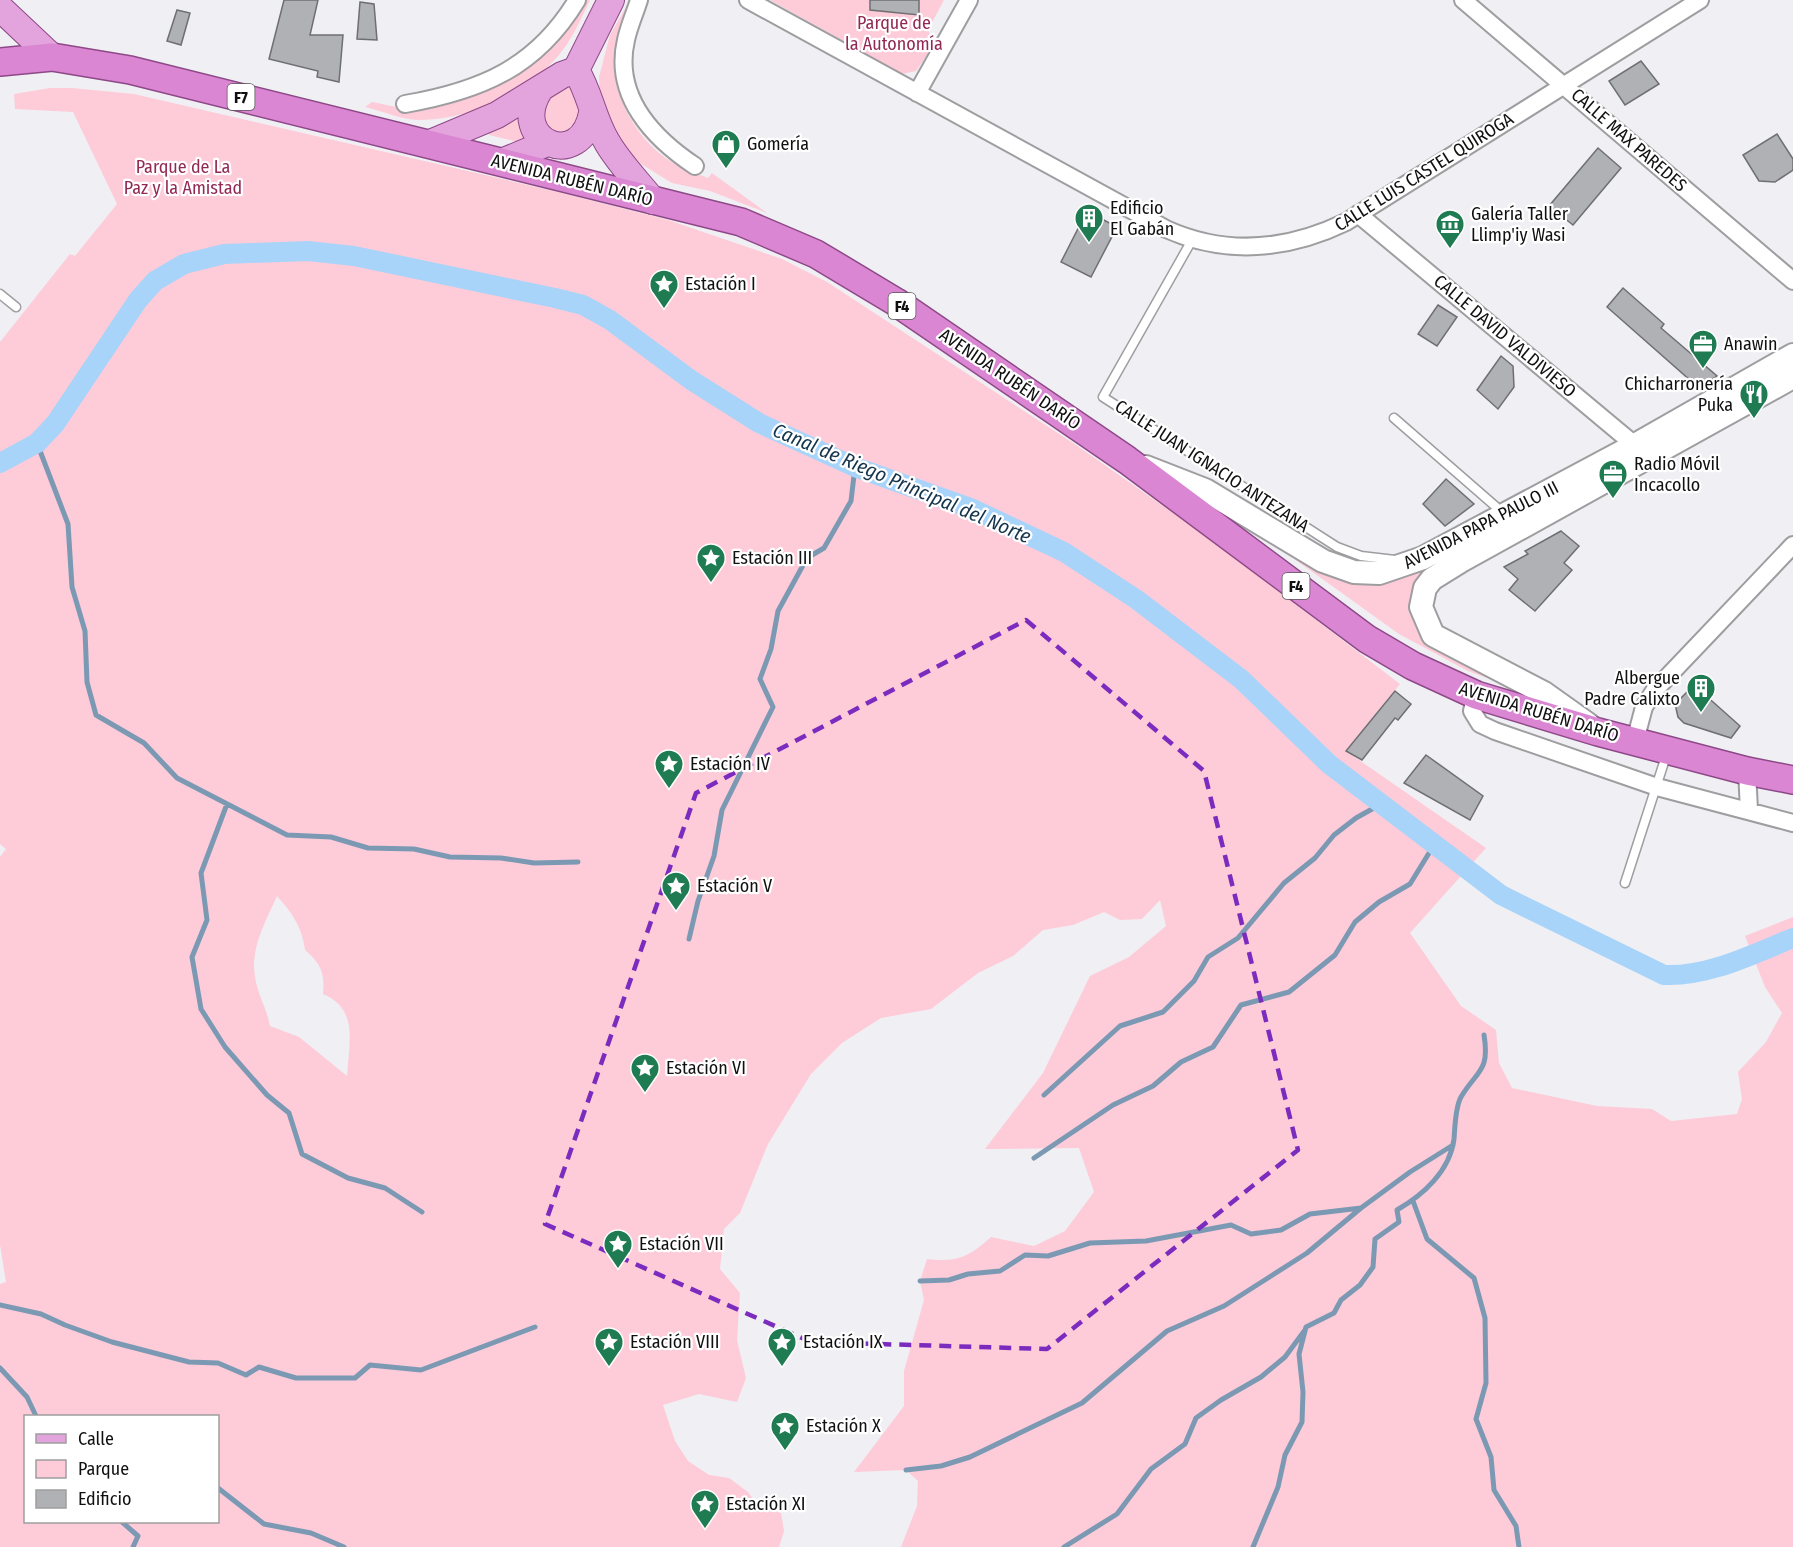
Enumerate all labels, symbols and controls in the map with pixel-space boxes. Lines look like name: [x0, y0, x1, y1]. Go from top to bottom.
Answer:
park label: Parque de la Autonomía: [845, 12, 943, 55]
road number: F7: [228, 84, 254, 110]
street label: CALLE MAX PAREDES: [1567, 84, 1691, 196]
street label: CALLE LUIS CASTEL QUIROGA: [1331, 108, 1518, 236]
shop icon: Gomería: [710, 128, 742, 170]
place label: Gomería: [747, 133, 809, 155]
street label: AVENIDA RUBÉN DARÍO: [489, 148, 655, 211]
park label: Parque de La Paz y la Amistad: [124, 156, 242, 199]
place label: Edificio El Gabán: [1110, 197, 1174, 240]
building icon: Edificio El Gabán: [1073, 202, 1105, 244]
place label: Galería Taller Llimp'iy Wasi: [1471, 203, 1569, 246]
museum icon: Galería Taller Llimp'iy Wasi: [1434, 208, 1466, 250]
place icon: Estación I: [648, 268, 680, 310]
street label: CALLE DAVID VALDIVIESO: [1429, 270, 1581, 402]
place label: Estación I: [685, 273, 756, 295]
road number: F4: [888, 293, 916, 319]
street label: AVENIDA RUBÉN DARÍO: [935, 323, 1085, 434]
office icon: Anawin: [1687, 328, 1719, 370]
place label: Anawin: [1724, 333, 1778, 355]
place label: Chicharronería Puka: [1624, 373, 1733, 416]
restaurant icon: Chicharronería Puka: [1738, 378, 1770, 420]
street label: CALLE JUAN IGNACIO ANTEZANA: [1111, 395, 1314, 537]
water label: Canal de Riego Principal del Norte: [769, 418, 1035, 549]
place label: Radio Móvil Incacollo: [1634, 453, 1720, 496]
office icon: Radio Móvil Incacollo: [1597, 458, 1629, 500]
street label: AVENIDA PAPA PAULO III: [1400, 476, 1562, 574]
place icon: Estación III: [695, 542, 727, 584]
place label: Estación III: [732, 547, 812, 569]
road number: F4: [1282, 573, 1310, 599]
place label: Albergue Padre Calixto: [1584, 667, 1680, 710]
building icon: Albergue Padre Calixto: [1685, 672, 1717, 714]
street label: AVENIDA RUBÉN DARÍO: [1457, 676, 1622, 747]
place icon: Estación IV: [653, 748, 685, 790]
place label: Estación IV: [690, 753, 771, 775]
place icon: Estación V: [660, 870, 692, 912]
place label: Estación V: [697, 875, 773, 897]
place icon: Estación VI: [629, 1052, 661, 1094]
place label: Estación VI: [666, 1057, 746, 1079]
place icon: Estación VII: [602, 1228, 634, 1270]
place label: Estación VII: [639, 1233, 724, 1255]
place icon: Estación VIII: [593, 1326, 625, 1368]
place icon: Estación IX: [766, 1326, 798, 1368]
place label: Estación VIII: [630, 1331, 719, 1353]
place label: Estación IX: [803, 1331, 883, 1353]
place icon: Estación X: [769, 1410, 801, 1452]
legend: [24, 1415, 219, 1523]
place label: Estación X: [806, 1415, 881, 1437]
text: Calle: [78, 1428, 114, 1450]
text: Parque: [78, 1458, 129, 1480]
text: Edificio: [78, 1488, 131, 1510]
place icon: Estación XI: [689, 1488, 721, 1530]
place label: Estación XI: [726, 1493, 806, 1515]

